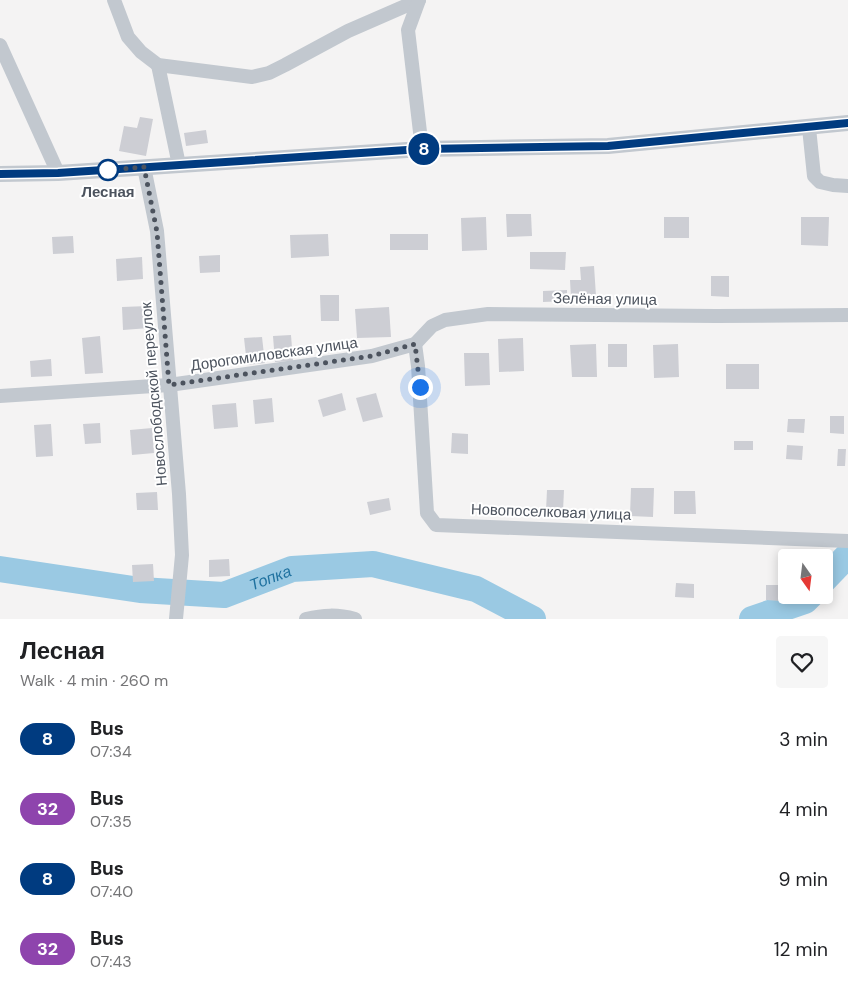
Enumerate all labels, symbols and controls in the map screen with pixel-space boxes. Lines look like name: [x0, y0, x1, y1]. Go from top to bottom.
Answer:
line badge: 8: [408, 133, 440, 165]
text: 8: [418, 137, 430, 161]
marker: Лесная: [97, 159, 119, 181]
place label: Лесная: [81, 182, 135, 202]
street label: Зелёная улица: [553, 288, 658, 310]
street label: Новослободской переулок: [136, 301, 172, 487]
street label: Дорогомиловская улица: [189, 332, 360, 376]
your location: [408, 375, 433, 400]
street label: Новопоселковая улица: [470, 499, 632, 525]
north arrow: [778, 549, 832, 604]
map controls: [778, 549, 833, 604]
water label: Топка: [246, 560, 294, 595]
text: Лесная: [20, 635, 105, 666]
button: heart: [776, 636, 828, 688]
text: Walk · 4 min · 260 m: [20, 670, 168, 691]
text: Bus: [90, 716, 124, 741]
text: 8: [42, 727, 53, 751]
text: 3 min: [779, 727, 828, 752]
text: 07:34: [90, 741, 132, 762]
text: Bus: [90, 786, 124, 811]
text: 32: [37, 797, 58, 821]
text: 4 min: [779, 797, 828, 822]
text: 07:35: [90, 811, 132, 832]
text: Bus: [90, 856, 124, 881]
text: 8: [42, 867, 53, 891]
text: 9 min: [779, 867, 828, 892]
text: 07:40: [90, 881, 133, 902]
text: Bus: [90, 926, 124, 951]
text: 32: [37, 937, 58, 961]
text: 12 min: [774, 937, 828, 962]
text: 07:43: [90, 951, 132, 972]

